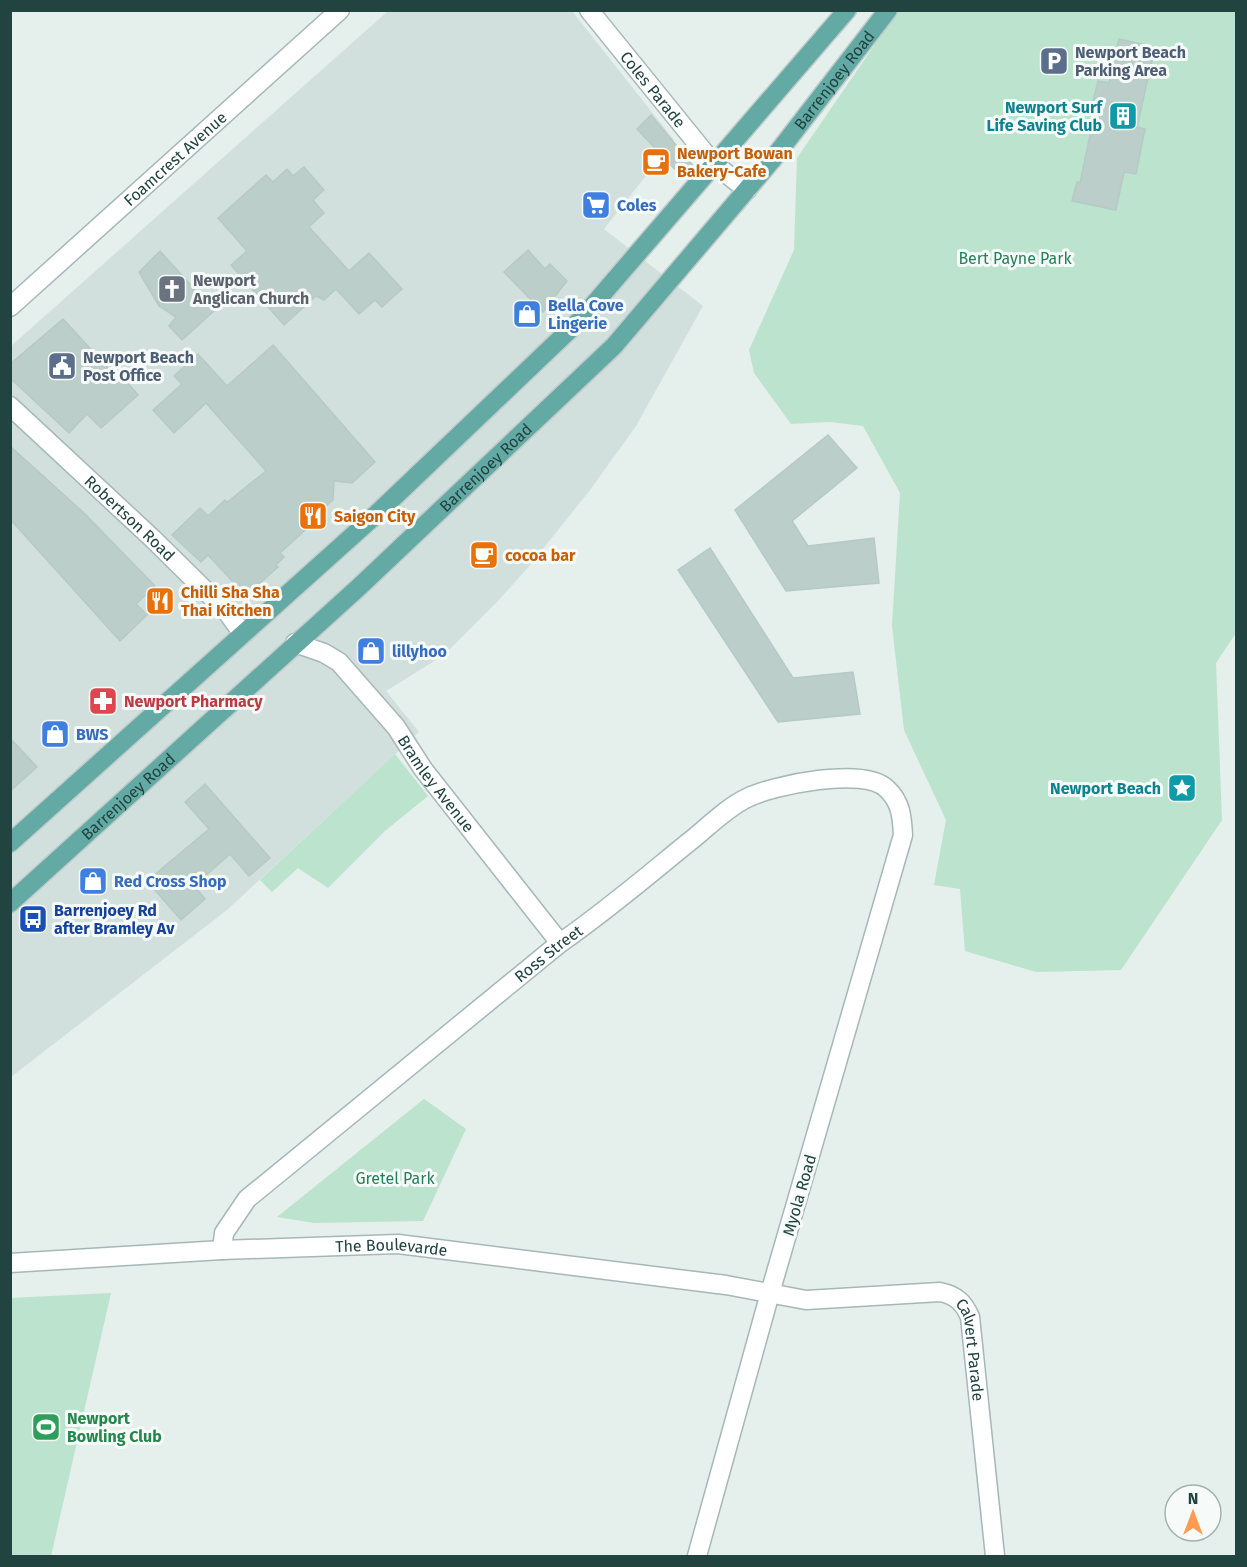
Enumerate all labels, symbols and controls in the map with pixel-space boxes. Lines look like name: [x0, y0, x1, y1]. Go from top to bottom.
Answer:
street label: Barrenjoey Road: [790, 27, 879, 133]
place label: Newport Beach Parking Area: [1075, 43, 1186, 80]
parking icon: Newport Beach Parking Area: [1038, 45, 1070, 77]
street label: Coles Parade: [616, 47, 689, 132]
place label: Newport Surf Life Saving Club: [986, 98, 1103, 135]
building icon: Newport Surf Life Saving Club: [1107, 100, 1139, 132]
street label: Foamcrest Avenue: [120, 108, 231, 210]
place label: Newport Bowan Bakery-Cafe: [677, 144, 793, 181]
cafe icon: Newport Bowan Bakery-Cafe: [640, 146, 672, 178]
supermarket icon: Coles: [580, 189, 612, 221]
place label: Coles: [617, 196, 657, 215]
park label: Bert Payne Park: [958, 249, 1072, 268]
place label: Newport Anglican Church: [192, 271, 309, 308]
church icon: Newport Anglican Church: [156, 273, 188, 305]
place label: Bella Cove Lingerie: [548, 296, 624, 333]
shop icon: Bella Cove Lingerie: [511, 298, 543, 330]
place label: Newport Beach Post Office: [83, 348, 194, 385]
public building icon: Newport Beach Post Office: [46, 350, 78, 382]
street label: Barrenjoey Road: [436, 420, 536, 516]
street label: Robertson Road: [81, 471, 178, 565]
restaurant icon: Saigon City: [297, 500, 329, 532]
place label: Saigon City: [334, 507, 416, 526]
cafe icon: cocoa bar: [468, 539, 500, 571]
place label: cocoa bar: [505, 546, 576, 565]
place label: Chilli Sha Sha Thai Kitchen: [181, 583, 280, 620]
restaurant icon: Chilli Sha Sha Thai Kitchen: [144, 585, 176, 617]
shop icon: lillyhoo: [355, 635, 387, 667]
place label: lillyhoo: [392, 642, 447, 661]
pharmacy icon: Newport Pharmacy: [87, 685, 119, 717]
place label: Newport Pharmacy: [124, 692, 263, 711]
shop icon: BWS: [39, 718, 71, 750]
place label: BWS: [76, 725, 108, 744]
street label: Bramley Avenue: [394, 732, 478, 836]
street label: Barrenjoey Road: [77, 749, 179, 844]
place icon: Newport Beach: [1166, 772, 1198, 804]
place label: Newport Beach: [1050, 779, 1161, 798]
shop icon: Red Cross Shop: [77, 865, 109, 897]
place label: Red Cross Shop: [114, 872, 227, 891]
place label: Barrenjoey Rd after Bramley Av: [54, 901, 175, 938]
bus stop icon: Barrenjoey Rd after Bramley Av: [17, 903, 49, 935]
street label: Ross Street: [511, 921, 587, 986]
street label: Myola Road: [779, 1152, 820, 1238]
park label: Gretel Park: [355, 1169, 435, 1188]
street label: The Boulevarde: [335, 1235, 449, 1260]
street label: Calvert Parade: [952, 1294, 988, 1402]
place label: Newport Bowling Club: [67, 1409, 162, 1446]
sports icon: Newport Bowling Club: [30, 1411, 62, 1443]
north arrow: [1163, 1483, 1223, 1543]
text: N: [1188, 1489, 1198, 1508]

